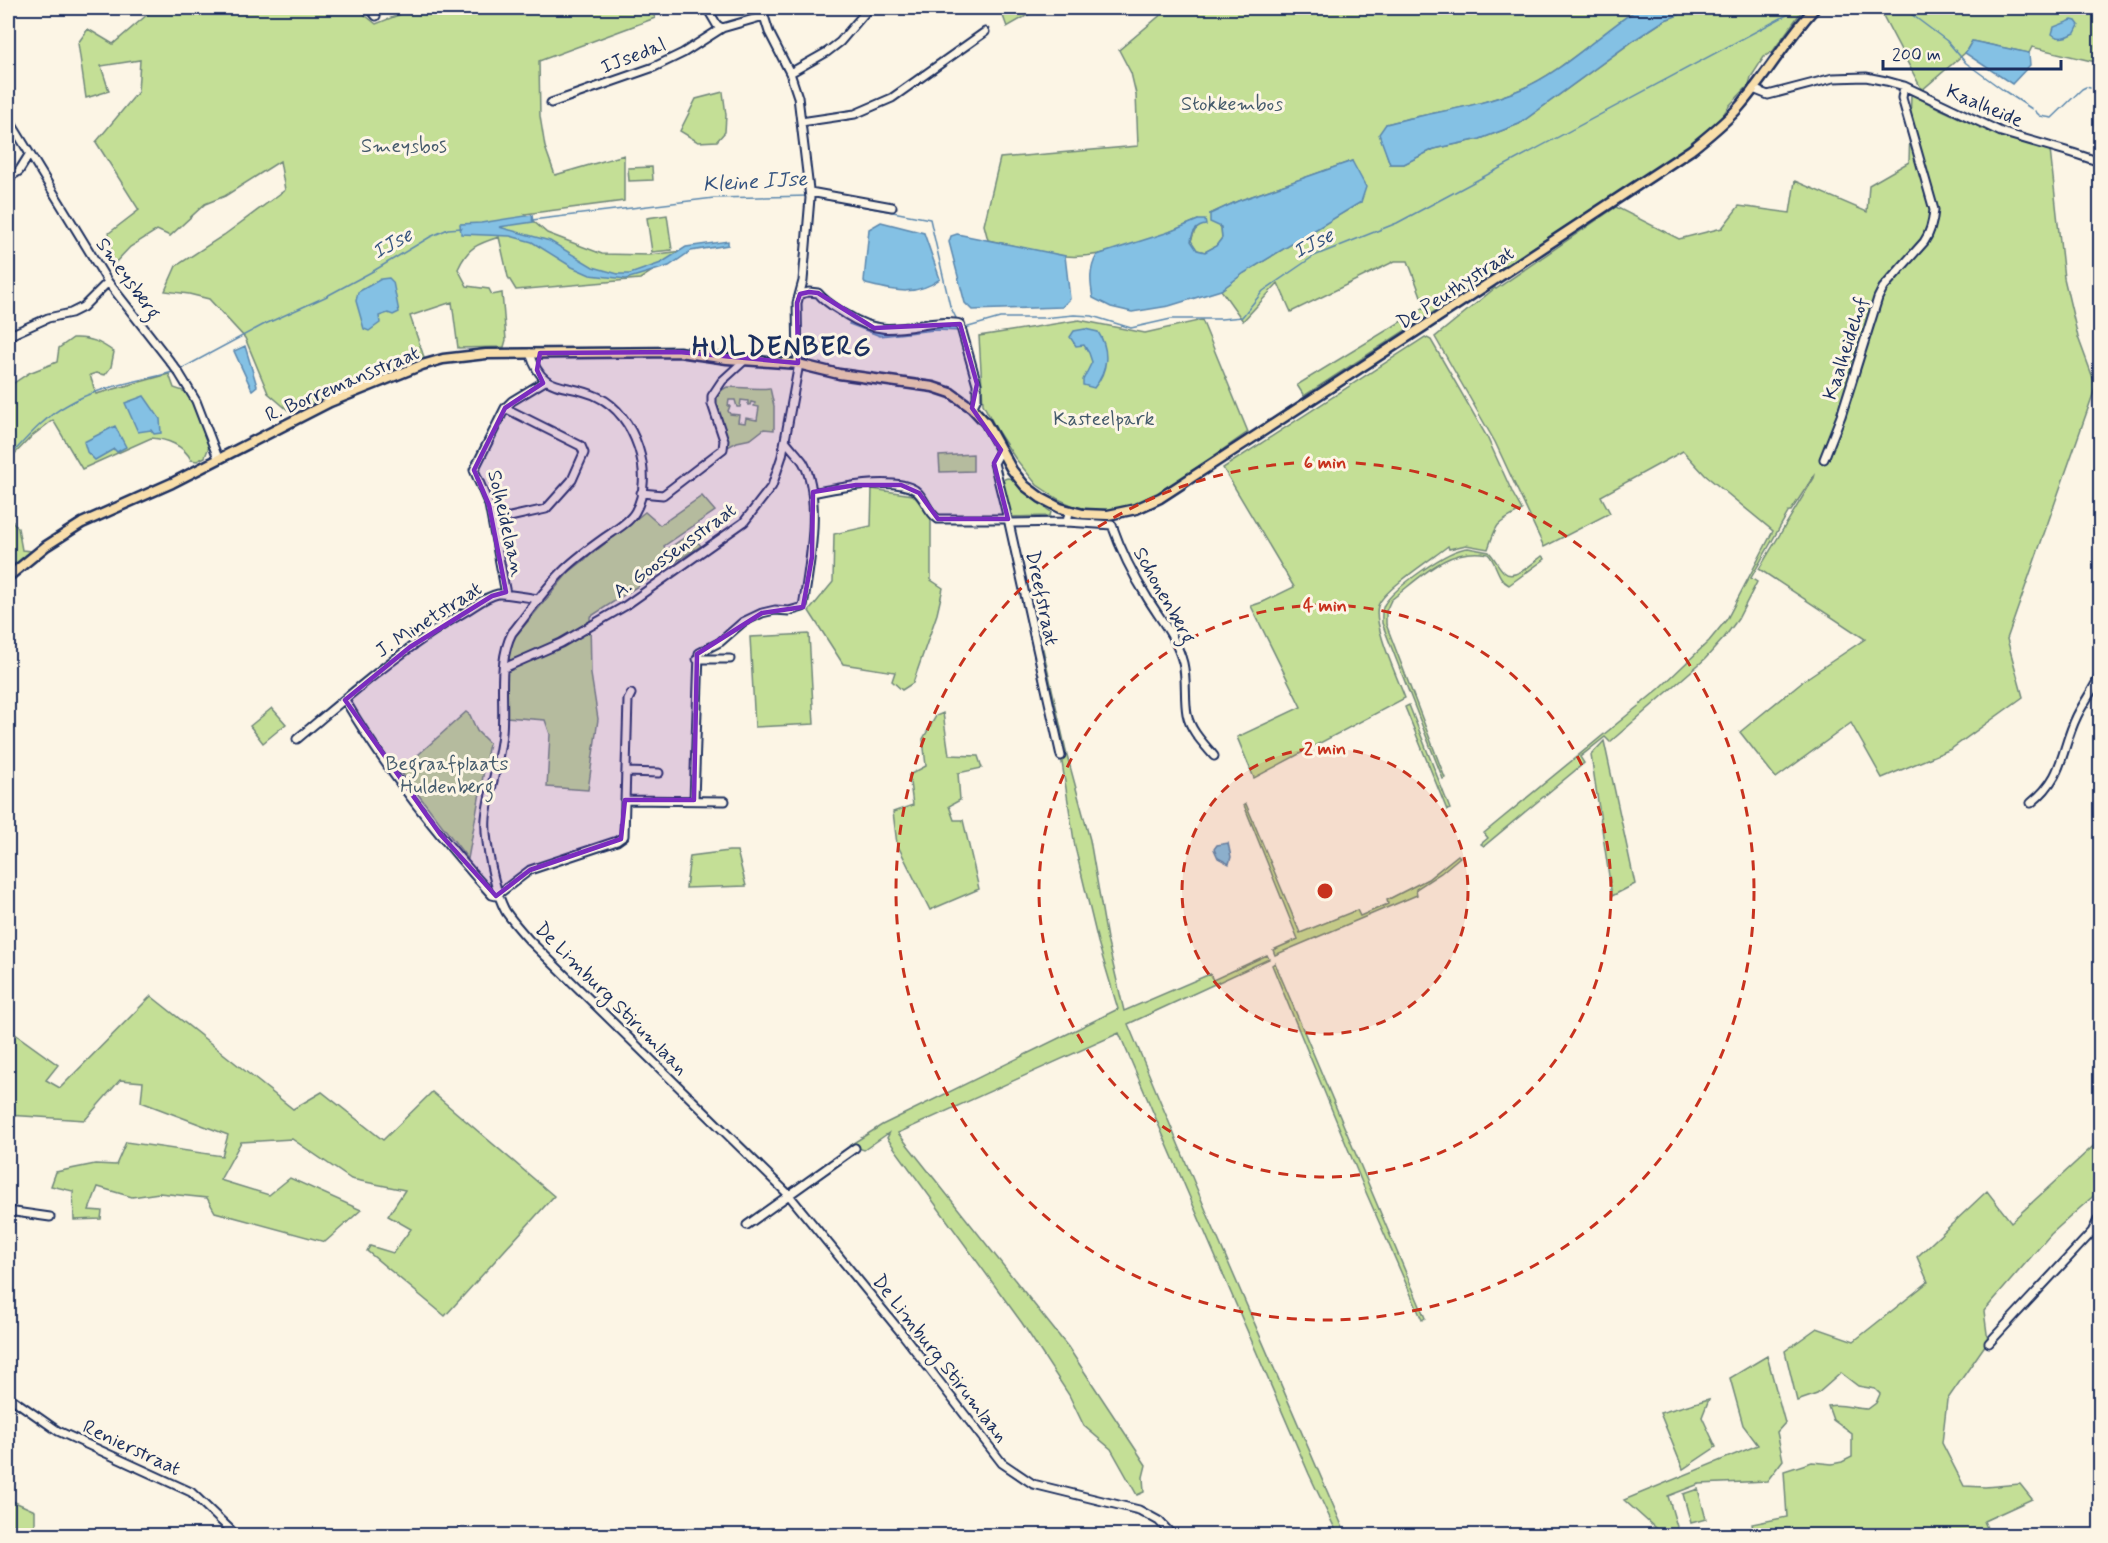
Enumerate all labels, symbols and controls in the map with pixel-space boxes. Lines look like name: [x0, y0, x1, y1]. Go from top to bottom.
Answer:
street label: IJsedal: [597, 32, 670, 81]
scale bar: [1883, 33, 2062, 71]
text: 200 m: [1892, 43, 1941, 67]
street label: Kaalheide: [1942, 78, 2027, 135]
park label: Stokkembos: [1181, 91, 1283, 118]
park label: Smeysbos: [361, 133, 447, 160]
water label: Kleine IJse: [702, 165, 809, 199]
water label: IJse: [367, 221, 419, 266]
water label: IJse: [1288, 221, 1340, 266]
street label: Smeysberg: [87, 232, 167, 326]
street label: De Peuthystraat: [1392, 240, 1520, 336]
street label: Kaalheidehof: [1817, 293, 1876, 404]
district label: HULDENBERG: [692, 331, 872, 365]
street label: R. Borremansstraat: [261, 340, 424, 429]
park label: Kasteelpark: [1053, 406, 1155, 433]
text: 6 min: [1304, 451, 1346, 475]
street label: Solheidelaan: [480, 467, 531, 580]
street label: A. Goossensstraat: [608, 497, 742, 605]
street label: Schonenberg: [1124, 543, 1201, 650]
street label: Dreefstraat: [1018, 548, 1065, 648]
street label: J. Minetstraat: [370, 576, 487, 665]
text: 4 min: [1303, 594, 1347, 618]
text: 2 min: [1304, 737, 1346, 761]
park label: Begraafplaats Huldenberg: [386, 751, 509, 803]
centre of rings: [1315, 881, 1335, 901]
street label: De Limburg Stirumlaan: [528, 916, 694, 1082]
street label: De Limburg Stirumlaan: [865, 1269, 1014, 1449]
street label: Renierstraat: [78, 1414, 185, 1483]

